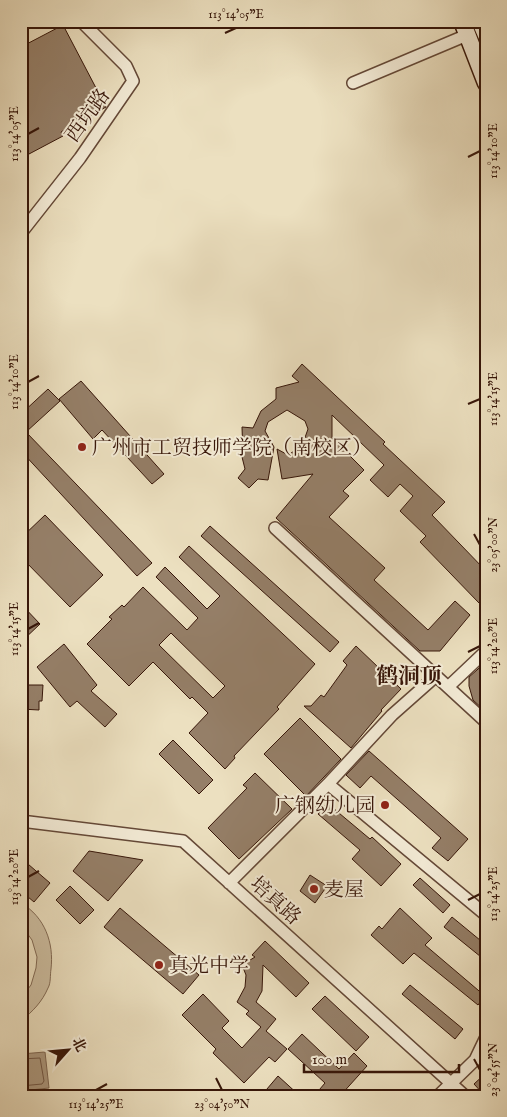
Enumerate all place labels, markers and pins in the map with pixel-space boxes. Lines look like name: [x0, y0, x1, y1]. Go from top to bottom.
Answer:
place label: 广州市工贸技师学院（南校区）: [92, 436, 372, 461]
marker: 广州市工贸技师学院（南校区）: [76, 441, 88, 453]
place label: 广钢幼儿园: [275, 794, 375, 819]
marker: 广钢幼儿园: [379, 799, 391, 811]
place label: 麦屋: [324, 878, 364, 903]
marker: 麦屋: [308, 883, 320, 895]
place label: 真光中学: [169, 954, 249, 979]
marker: 真光中学: [153, 959, 165, 971]

